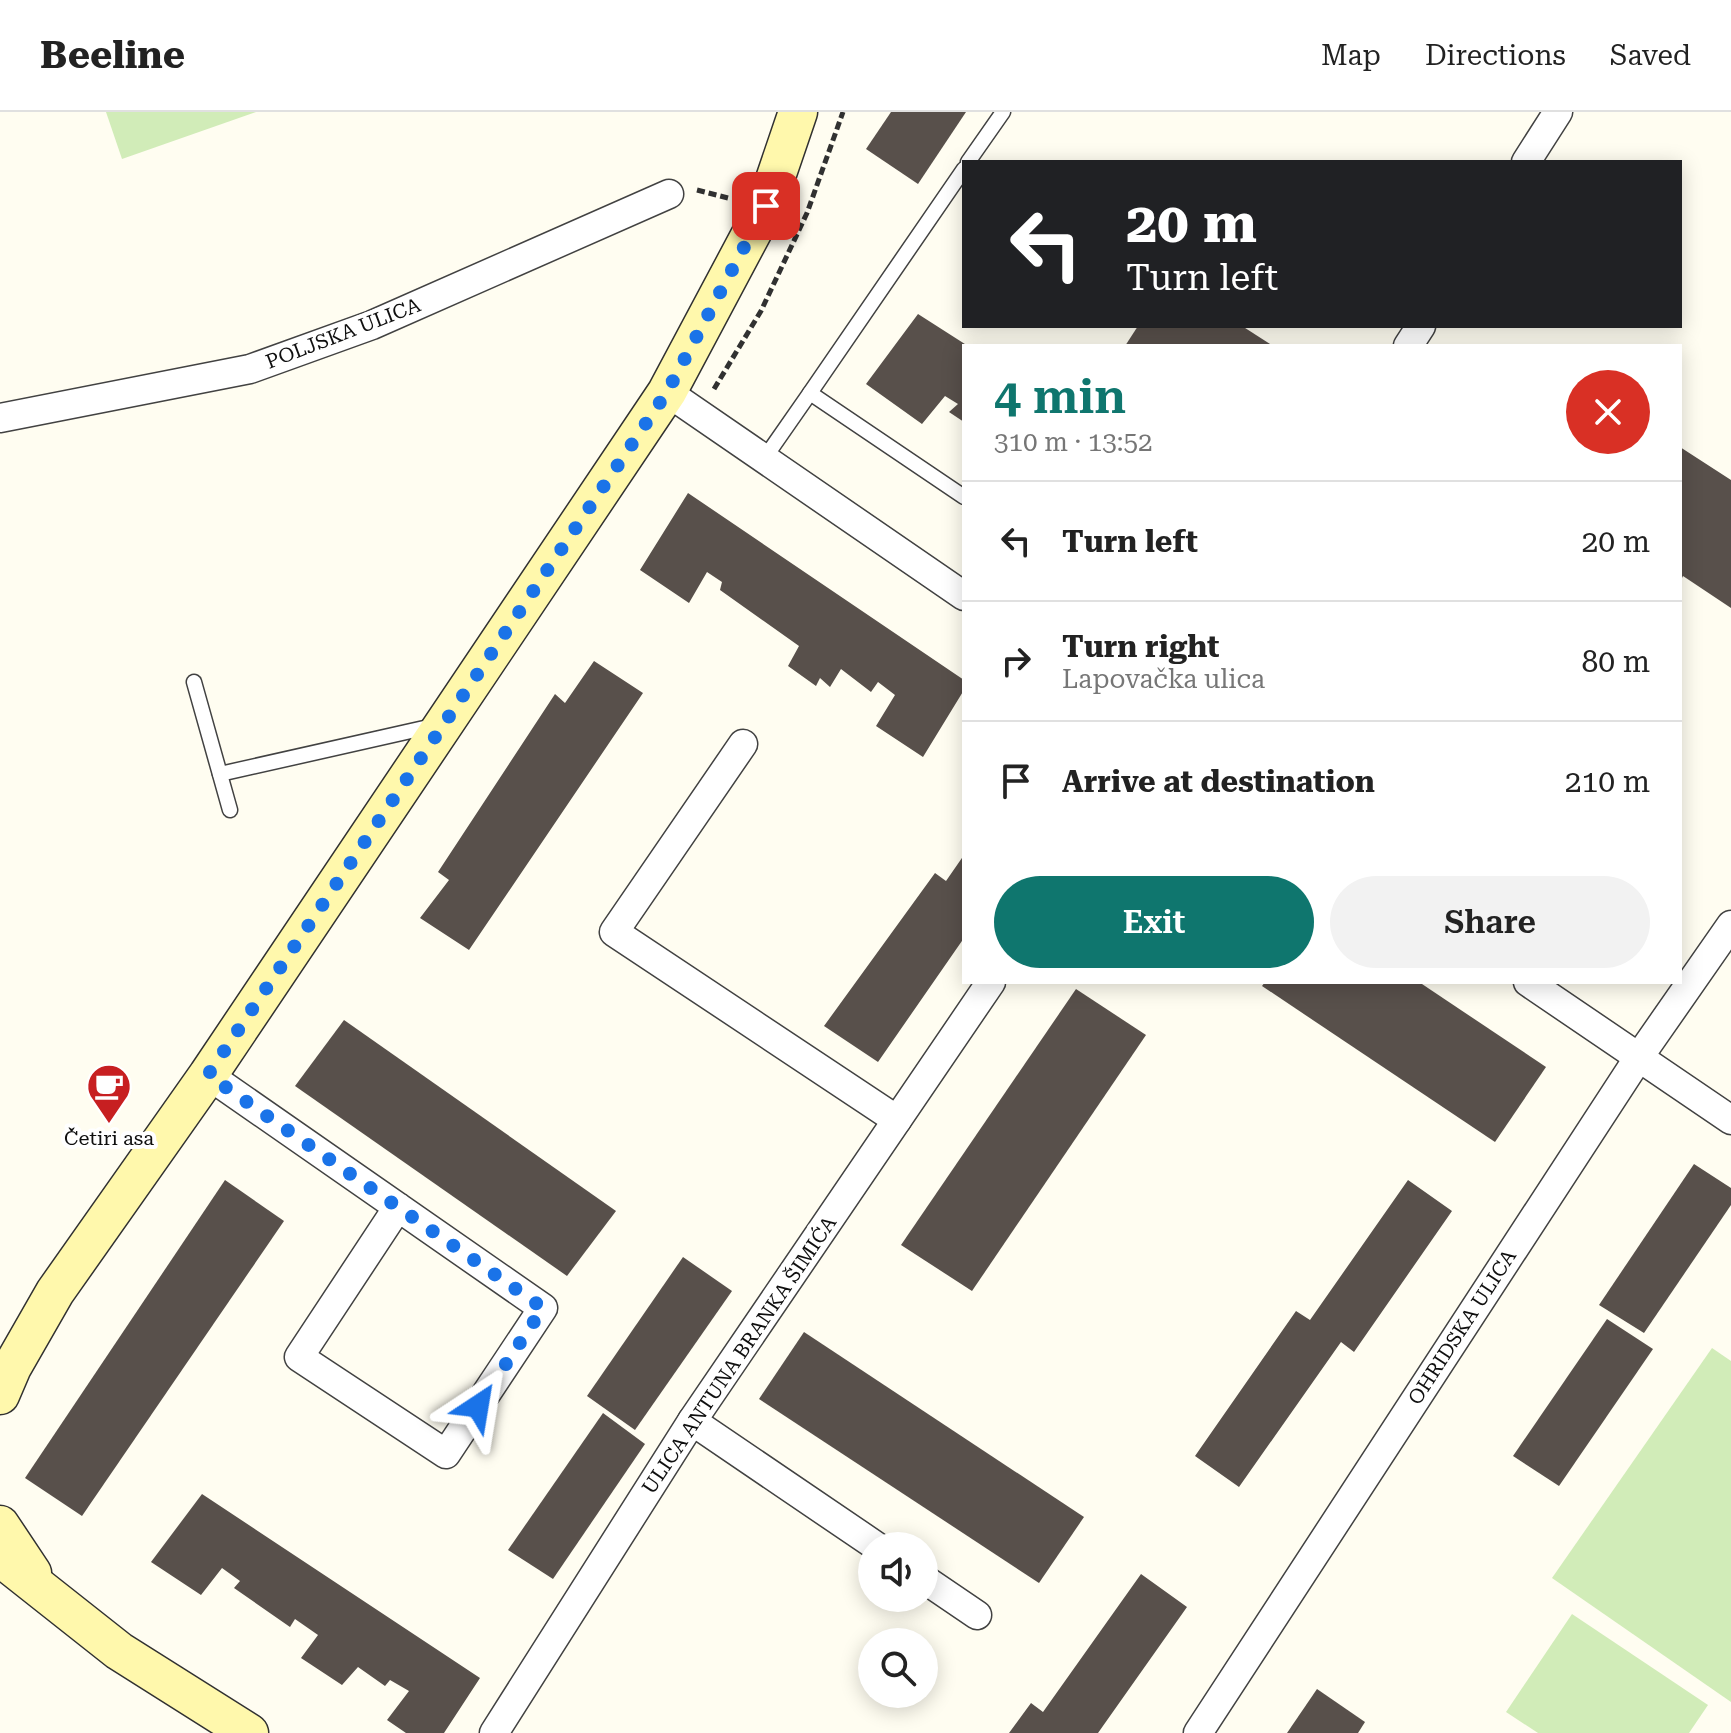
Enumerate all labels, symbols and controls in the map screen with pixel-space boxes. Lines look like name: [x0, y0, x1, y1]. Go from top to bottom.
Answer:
text: Beeline: [40, 33, 185, 77]
text: Map: [1321, 39, 1381, 72]
text: Directions: [1425, 39, 1566, 72]
text: Saved: [1610, 39, 1691, 72]
pin: [732, 172, 800, 240]
icon: arrive: [744, 184, 788, 228]
text: 20 m: [1126, 190, 1257, 256]
icon: left: [994, 192, 1098, 296]
text: Turn left: [1126, 257, 1278, 299]
street label: POLJSKA ULICA: [262, 292, 424, 374]
text: 4 min: [994, 369, 1126, 425]
button: close: [1566, 370, 1650, 454]
text: 310 m · 13:52: [994, 427, 1153, 457]
icon: left: [994, 519, 1038, 563]
text: Turn left: [1062, 524, 1198, 559]
text: 20 m: [1581, 524, 1650, 559]
text: Turn right: [1062, 629, 1219, 664]
icon: right: [994, 639, 1038, 683]
text: 80 m: [1581, 644, 1650, 679]
text: Lapovačka ulica: [1062, 664, 1265, 694]
icon: arrive: [994, 759, 1038, 803]
text: Arrive at destination: [1062, 764, 1375, 799]
text: 210 m: [1565, 764, 1650, 799]
button: Exit: [994, 876, 1314, 968]
button: Share: [1330, 876, 1650, 968]
cafe icon: Četiri asa: [85, 1062, 133, 1125]
place label: Četiri asa: [64, 1126, 154, 1150]
street label: ULICA ANTUNA BRANKA ŠIMIĆA: [637, 1211, 841, 1499]
street label: OHRIDSKA ULICA: [1403, 1245, 1521, 1409]
position arrow: [436, 1364, 520, 1448]
map controls: [858, 1532, 938, 1708]
button: sound: [858, 1532, 938, 1612]
button: search: [858, 1628, 938, 1708]

